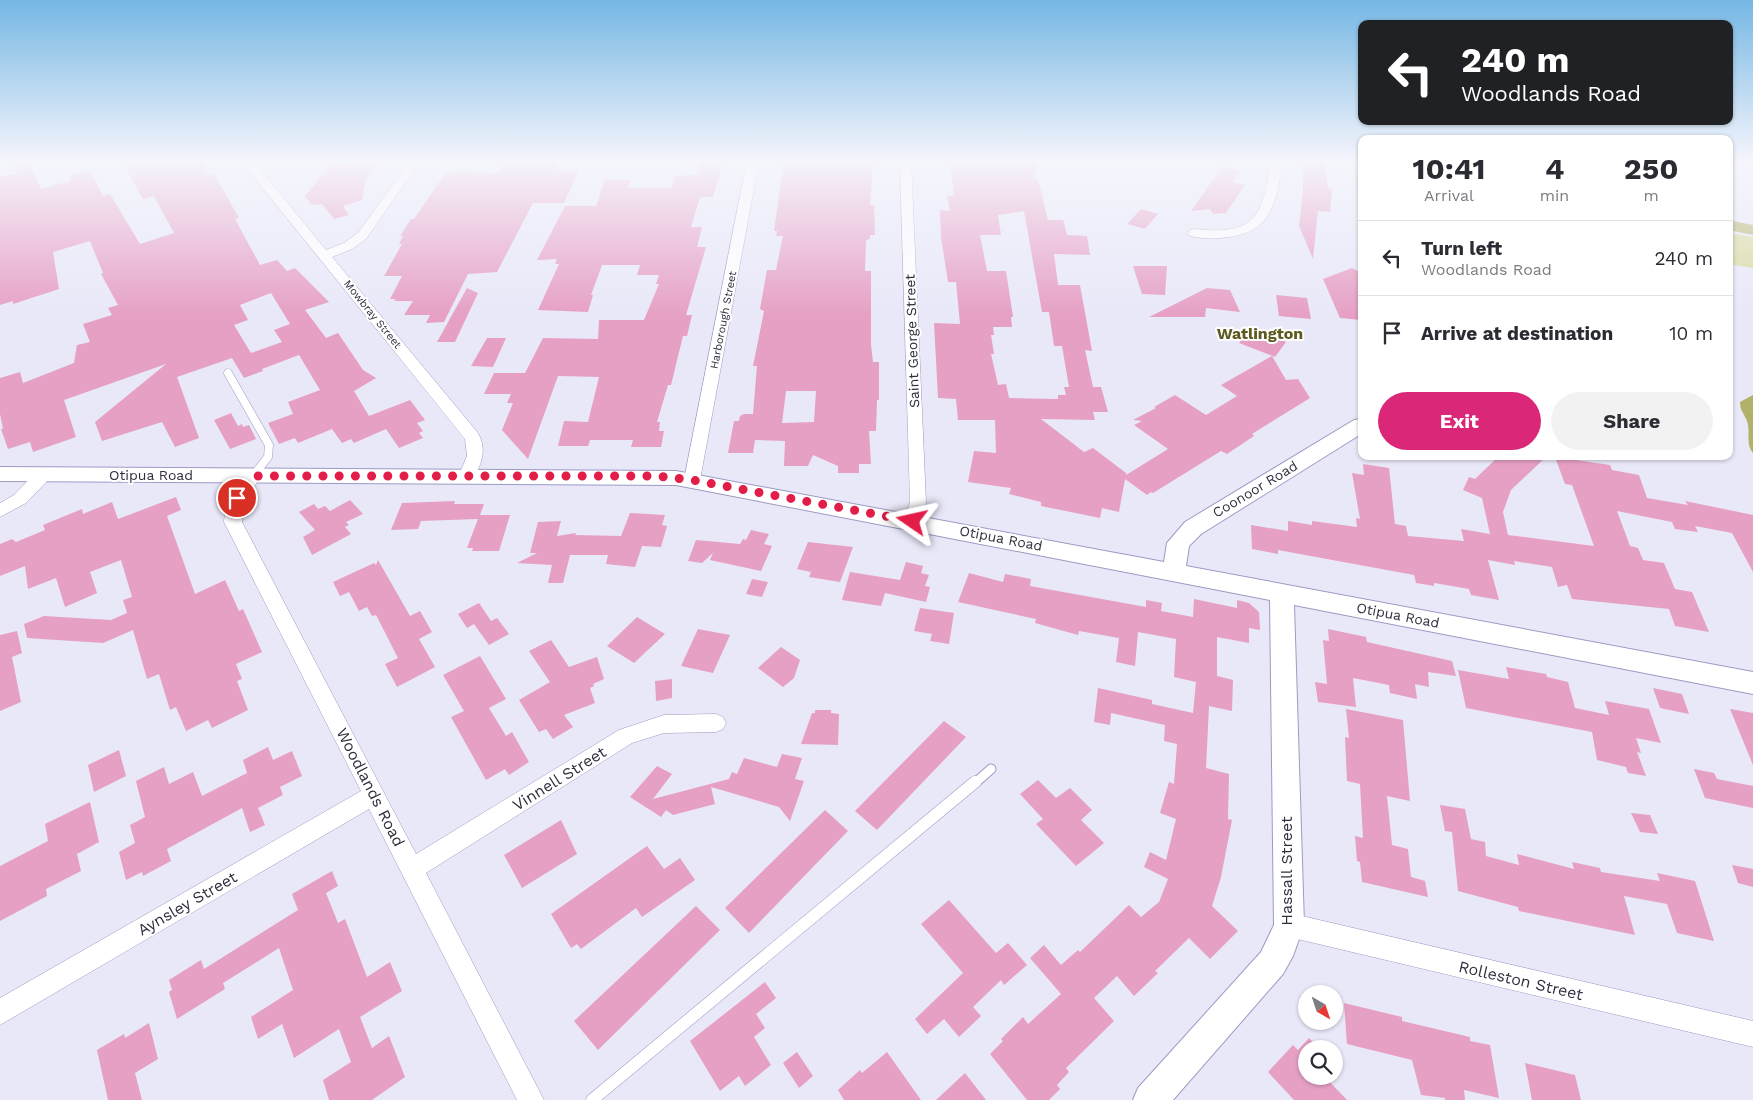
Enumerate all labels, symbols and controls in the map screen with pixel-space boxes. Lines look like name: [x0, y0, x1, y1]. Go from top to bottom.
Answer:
text: 240 m: [1461, 39, 1570, 81]
icon: left: [1378, 40, 1443, 105]
text: Woodlands Road: [1461, 81, 1641, 106]
text: 10:41: [1412, 151, 1485, 186]
text: 4: [1545, 151, 1564, 186]
text: 250: [1624, 151, 1678, 186]
text: Arrival: [1424, 186, 1474, 205]
text: min: [1540, 186, 1569, 205]
text: m: [1643, 186, 1659, 205]
text: Turn left: [1421, 237, 1502, 260]
icon: left: [1378, 244, 1406, 272]
text: 240 m: [1654, 247, 1713, 270]
text: Woodlands Road: [1421, 260, 1552, 279]
street label: Harborough Street: [708, 270, 739, 370]
street label: Saint George Street: [902, 274, 922, 408]
street label: Mowbray Street: [341, 277, 404, 351]
icon: arrive: [1378, 319, 1406, 347]
text: Arrive at destination: [1421, 322, 1613, 345]
text: 10 m: [1669, 322, 1713, 345]
district label: Watlington: [1217, 324, 1303, 343]
button: Exit: [1378, 392, 1541, 450]
button: Share: [1551, 392, 1713, 450]
street label: Coonoor Road: [1210, 457, 1300, 521]
street label: Otipua Road: [109, 467, 193, 483]
pin: [216, 477, 258, 519]
icon: arrive: [223, 484, 251, 512]
position arrow: [885, 494, 937, 546]
street label: Otipua Road: [958, 522, 1044, 554]
street label: Otipua Road: [1355, 599, 1441, 631]
street label: Woodlands Road: [332, 725, 409, 850]
street label: Vinnell Street: [509, 742, 610, 815]
street label: Hassall Street: [1277, 816, 1296, 926]
street label: Aynsley Street: [134, 867, 241, 940]
street label: Rolleston Street: [1457, 957, 1585, 1004]
north arrow: [1298, 985, 1342, 1030]
map controls: [1298, 985, 1343, 1085]
button: search: [1298, 1040, 1343, 1085]

